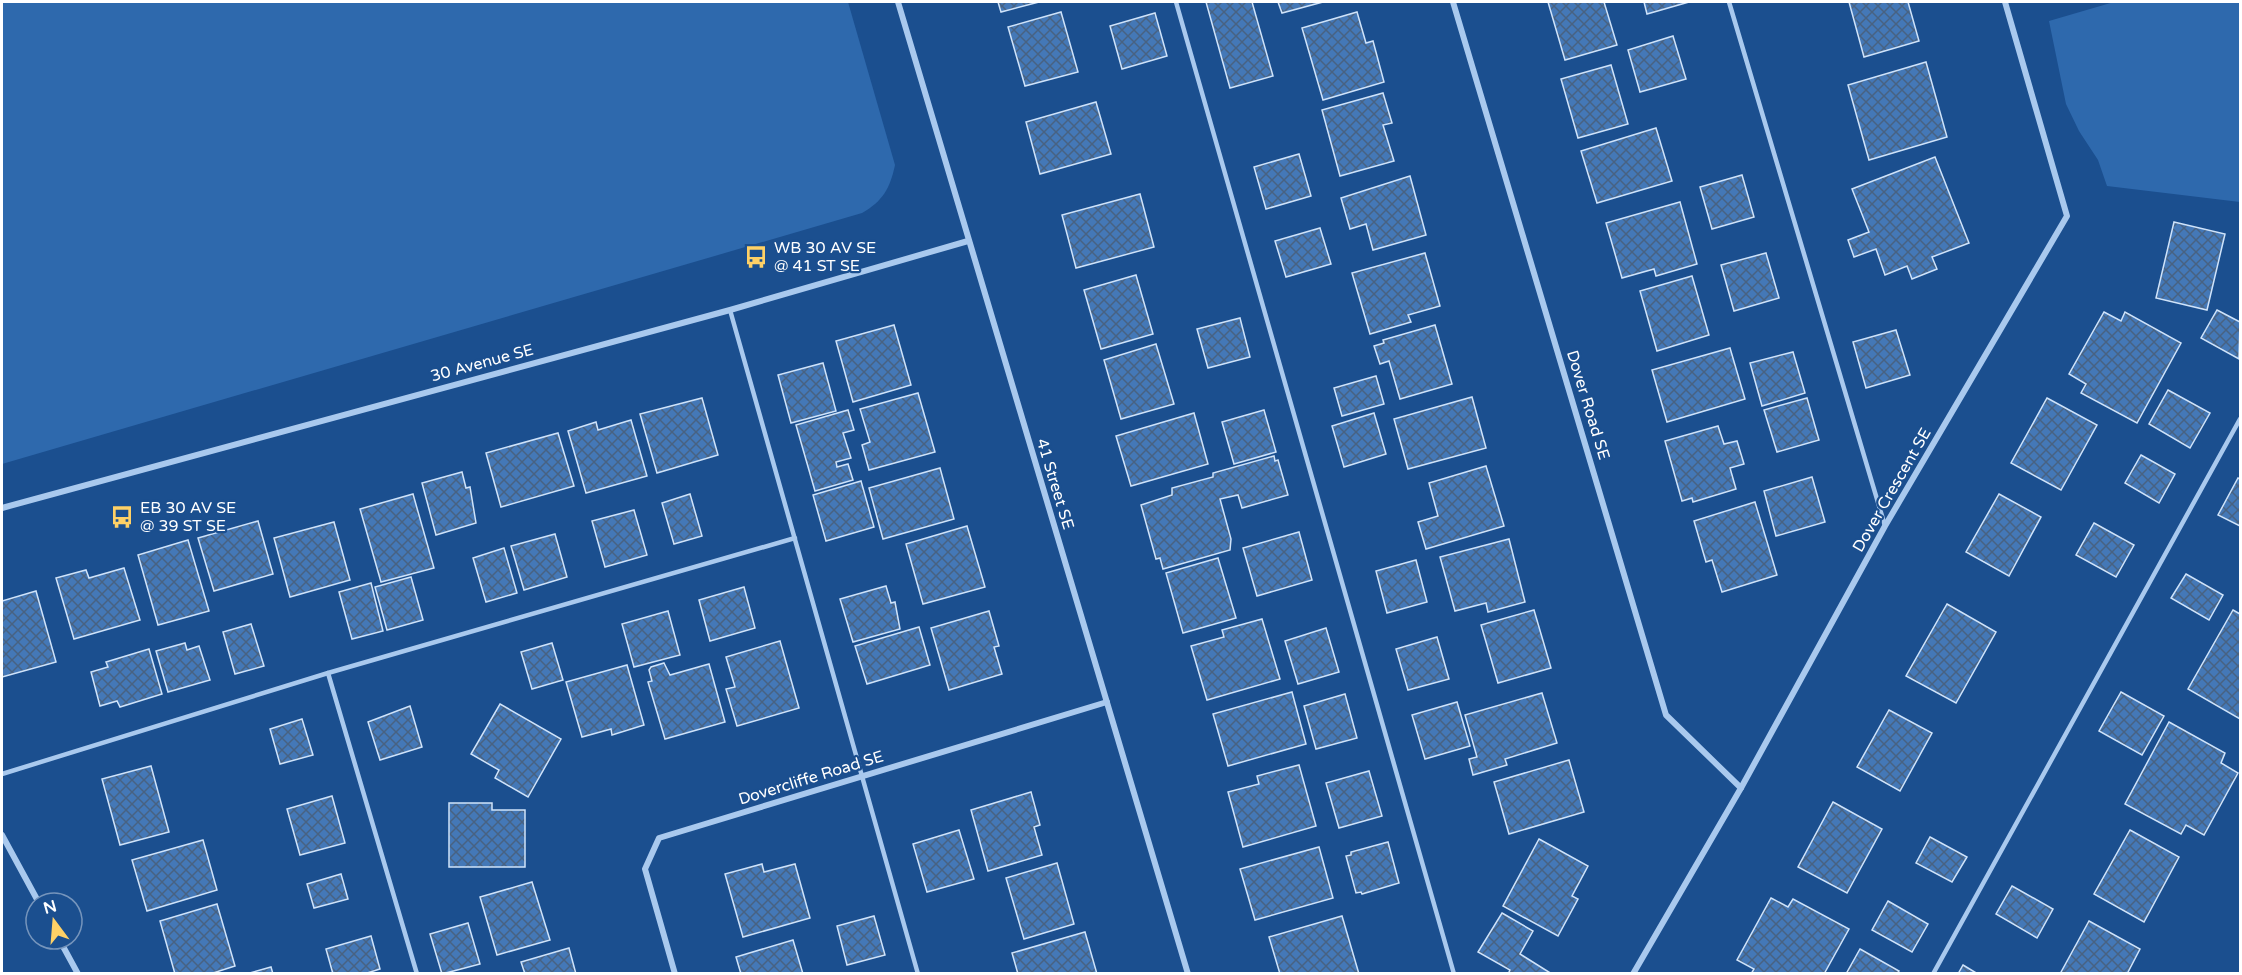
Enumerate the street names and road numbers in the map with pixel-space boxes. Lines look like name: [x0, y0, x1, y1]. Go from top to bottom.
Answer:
street label: 30 Avenue SE: [428, 340, 536, 386]
street label: Dover Road SE: [1562, 348, 1614, 462]
street label: Dover Crescent SE: [1848, 424, 1936, 556]
street label: 41 Street SE: [1032, 436, 1078, 532]
street label: Dovercliffe Road SE: [736, 746, 886, 810]

